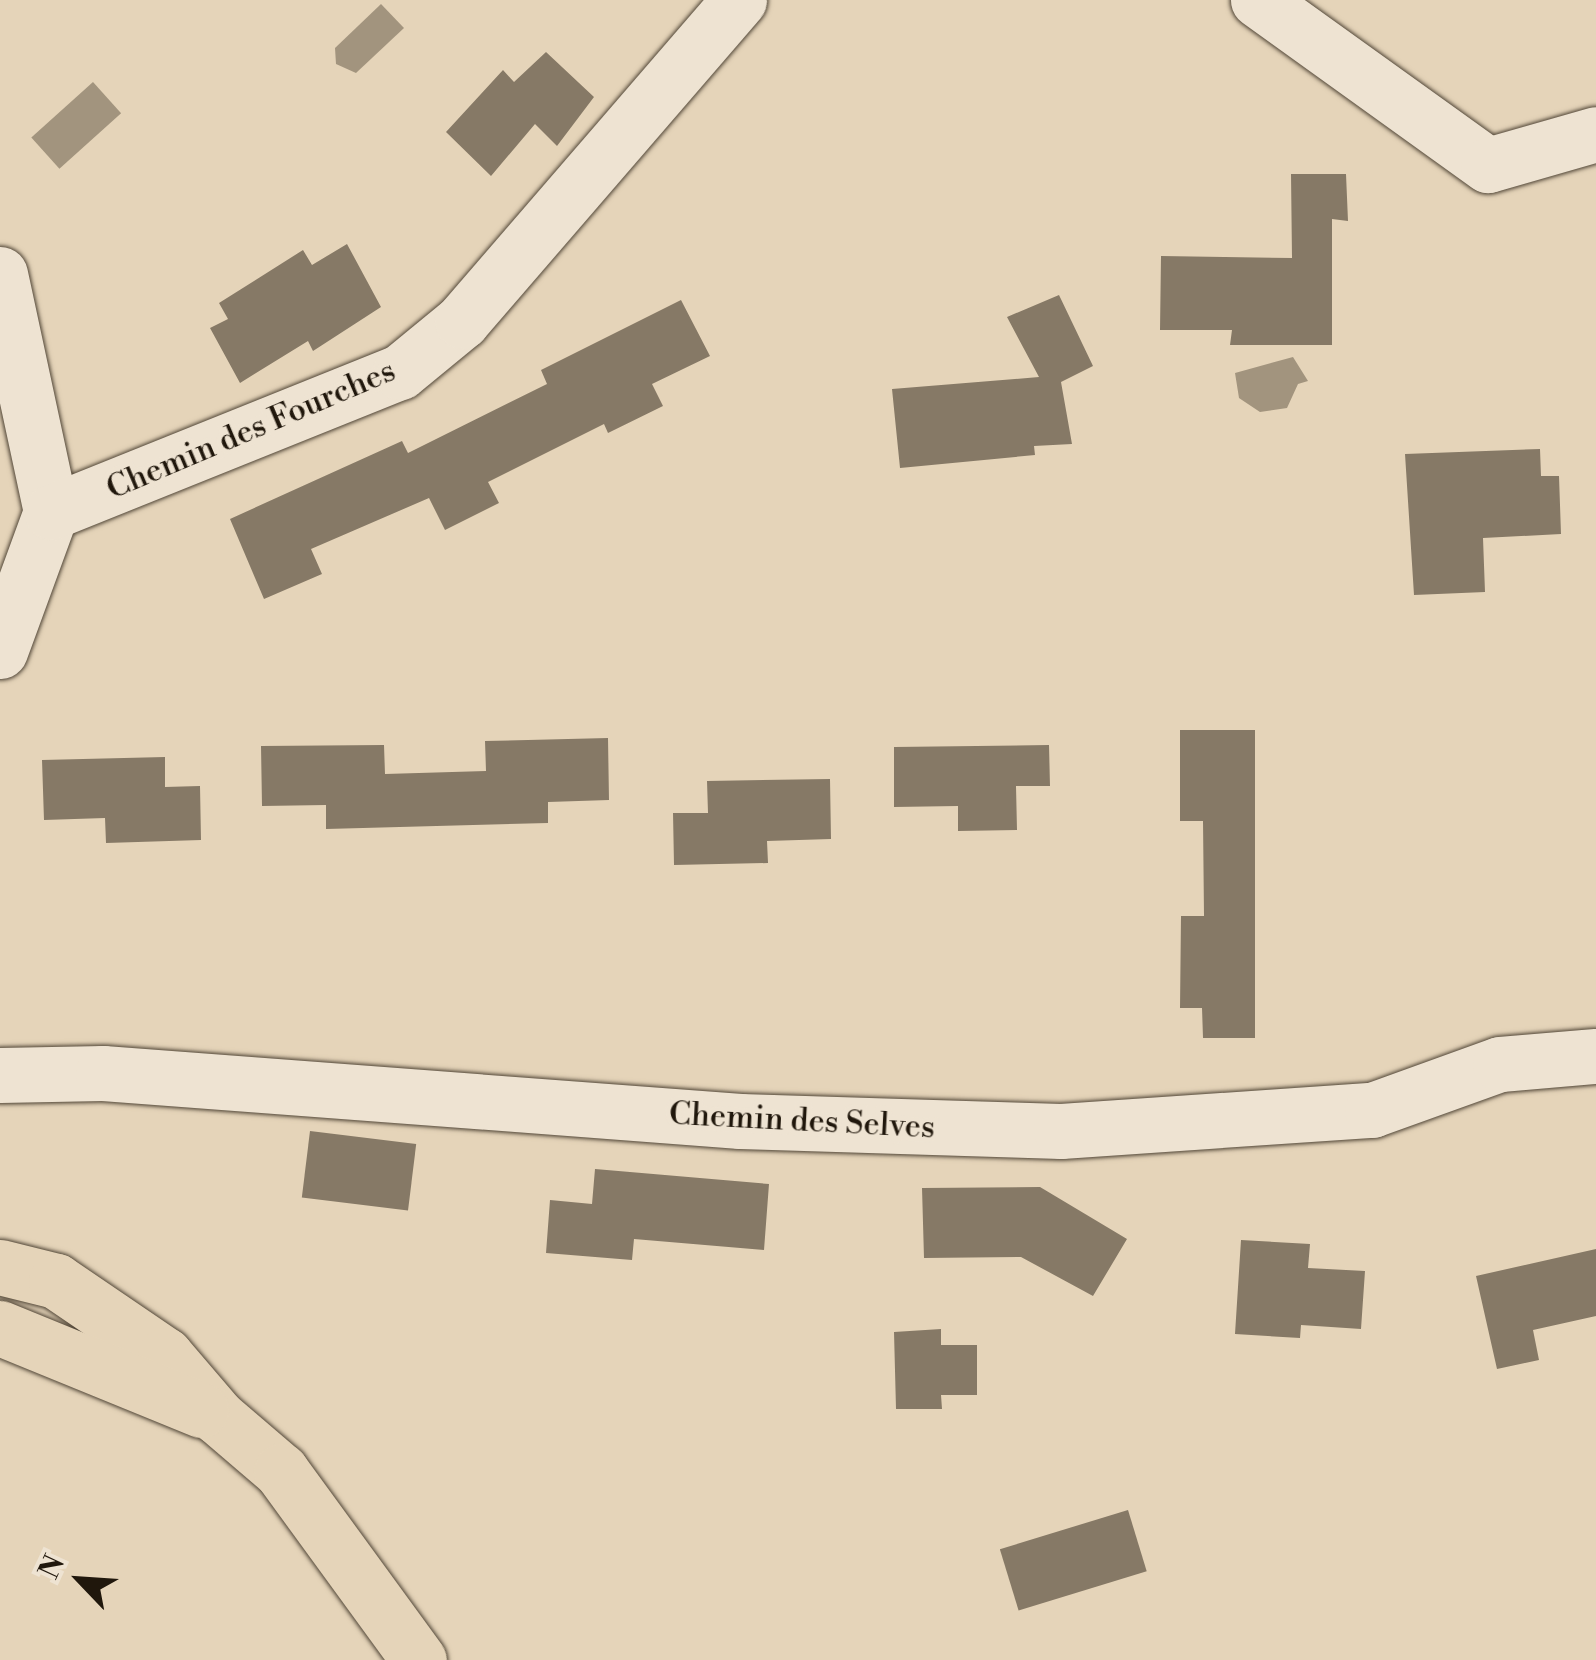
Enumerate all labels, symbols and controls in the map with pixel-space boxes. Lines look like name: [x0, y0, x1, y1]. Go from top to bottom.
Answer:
street label: Chemin des Fourches: [101, 352, 401, 508]
street label: Chemin des Selves: [668, 1095, 936, 1147]
north arrow: [30, 1530, 130, 1630]
text: N: [32, 1550, 73, 1585]

